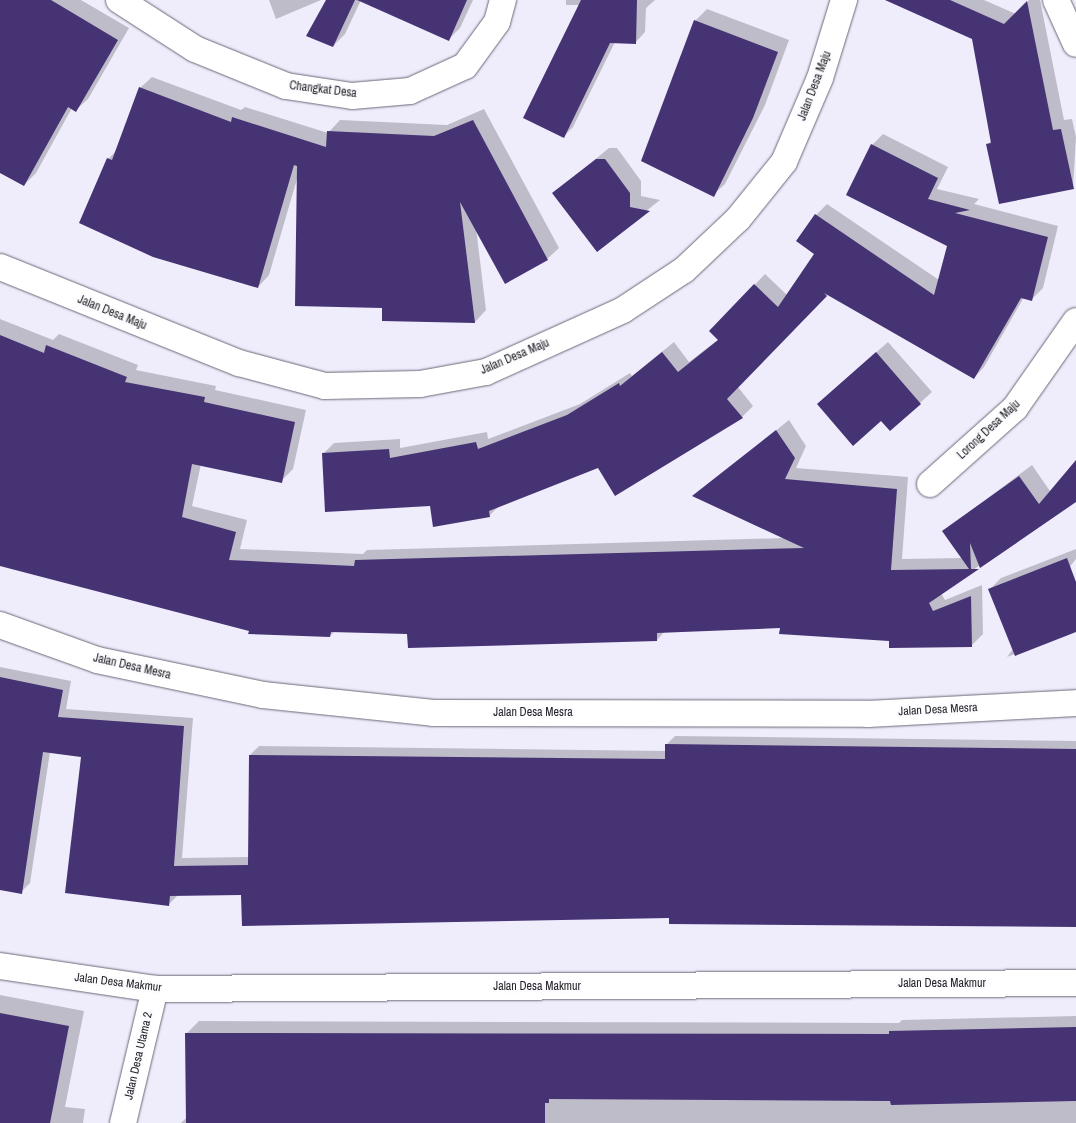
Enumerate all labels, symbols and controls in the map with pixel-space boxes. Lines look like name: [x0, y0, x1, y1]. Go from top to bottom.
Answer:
street label: Jalan Desa Maju: [795, 49, 835, 123]
street label: Changkat Desa: [288, 79, 358, 101]
street label: Jalan Desa Maju: [75, 293, 149, 333]
street label: Jalan Desa Maju: [478, 336, 552, 378]
street label: Lorong Desa Maju: [955, 397, 1023, 463]
street label: Jalan Desa Mesra: [92, 651, 172, 683]
street label: Jalan Desa Mesra: [898, 701, 978, 719]
street label: Jalan Desa Mesra: [493, 706, 573, 720]
street label: Jalan Desa Makmur: [74, 971, 162, 995]
street label: Jalan Desa Makmur: [898, 977, 986, 991]
street label: Jalan Desa Makmur: [493, 980, 581, 994]
street label: Jalan Desa Utama 2: [122, 1011, 156, 1101]

